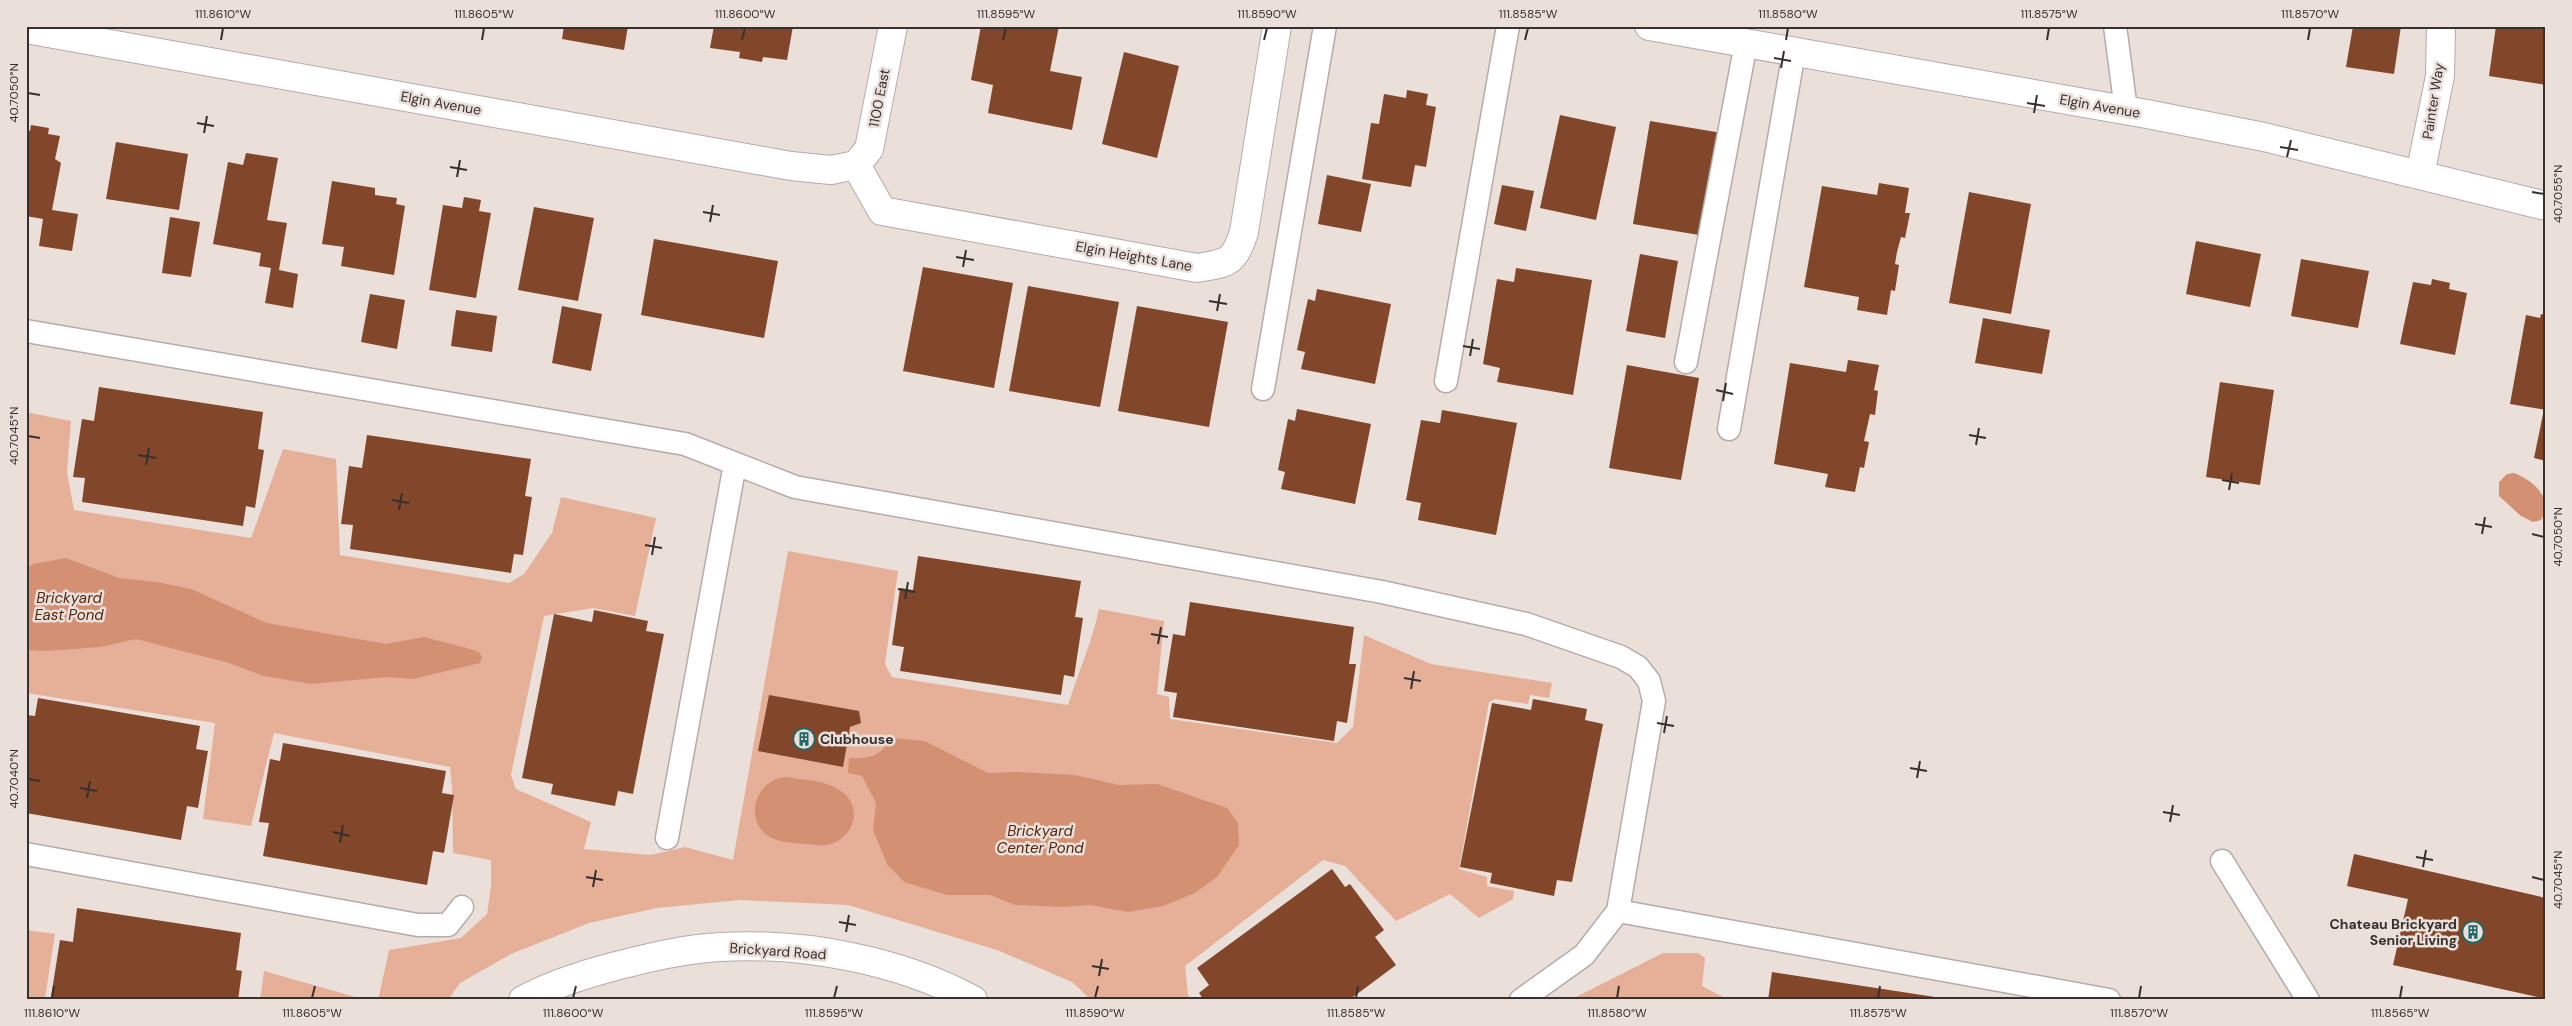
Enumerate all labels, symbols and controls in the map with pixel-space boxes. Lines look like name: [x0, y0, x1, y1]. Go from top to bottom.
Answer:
text: 111.8610°W: [195, 6, 251, 22]
text: 111.8605°W: [454, 6, 514, 22]
text: 111.8600°W: [715, 6, 776, 22]
text: 111.8595°W: [977, 6, 1036, 22]
text: 111.8590°W: [1237, 6, 1297, 22]
text: 111.8585°W: [1499, 6, 1558, 22]
text: 111.8580°W: [1758, 6, 1818, 22]
text: 111.8575°W: [2020, 6, 2078, 22]
text: 111.8570°W: [2281, 6, 2339, 22]
street label: Painter Way: [2418, 61, 2448, 140]
text: 40.7050°N: [6, 63, 22, 123]
street label: 1100 East: [865, 67, 893, 129]
street label: Elgin Avenue: [399, 87, 483, 119]
street label: Elgin Avenue: [2058, 90, 2142, 122]
text: 40.7055°N: [2550, 165, 2566, 223]
street label: Elgin Heights Lane: [1074, 237, 1194, 275]
text: 40.7045°N: [6, 407, 22, 465]
text: 40.7050°N: [2550, 507, 2566, 567]
water label: Brickyard East Pond: [34, 588, 104, 625]
building icon: Clubhouse: [792, 727, 816, 751]
place label: Clubhouse: [820, 730, 894, 748]
text: 40.7040°N: [6, 749, 22, 809]
water label: Brickyard Center Pond: [996, 821, 1084, 858]
text: 40.7045°N: [2550, 851, 2566, 909]
place label: Chateau Brickyard Senior Living: [2330, 915, 2457, 949]
building icon: Chateau Brickyard Senior Living: [2461, 920, 2485, 944]
street label: Brickyard Road: [729, 939, 827, 963]
text: 111.8610°W: [24, 1005, 80, 1021]
text: 111.8605°W: [282, 1005, 342, 1021]
text: 111.8600°W: [543, 1005, 604, 1021]
text: 111.8595°W: [805, 1005, 864, 1021]
text: 111.8590°W: [1065, 1005, 1125, 1021]
text: 111.8585°W: [1327, 1005, 1386, 1021]
text: 111.8580°W: [1587, 1005, 1647, 1021]
text: 111.8575°W: [1849, 1005, 1907, 1021]
text: 111.8570°W: [2110, 1005, 2168, 1021]
text: 111.8565°W: [2371, 1005, 2430, 1021]

